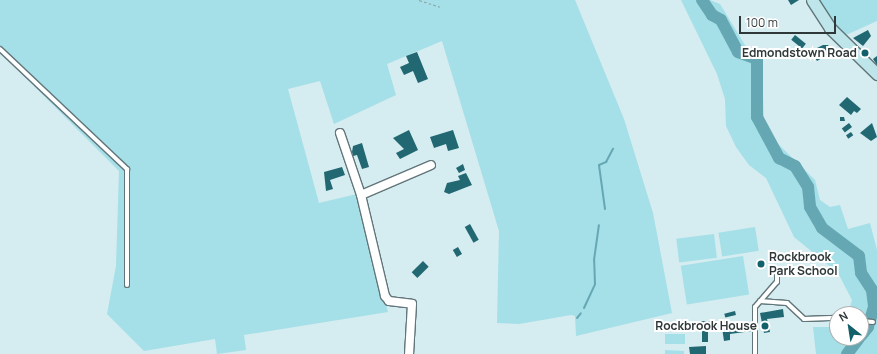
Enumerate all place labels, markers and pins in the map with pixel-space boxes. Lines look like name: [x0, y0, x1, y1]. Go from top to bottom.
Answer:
place label: Edmondstown Road: [742, 46, 857, 60]
marker: Edmondstown Road: [860, 48, 870, 58]
place label: Rockbrook Park School: [769, 250, 838, 278]
marker: Rockbrook Park School: [756, 259, 766, 269]
place label: Rockbrook House: [655, 319, 757, 333]
marker: Rockbrook House: [760, 321, 770, 331]

